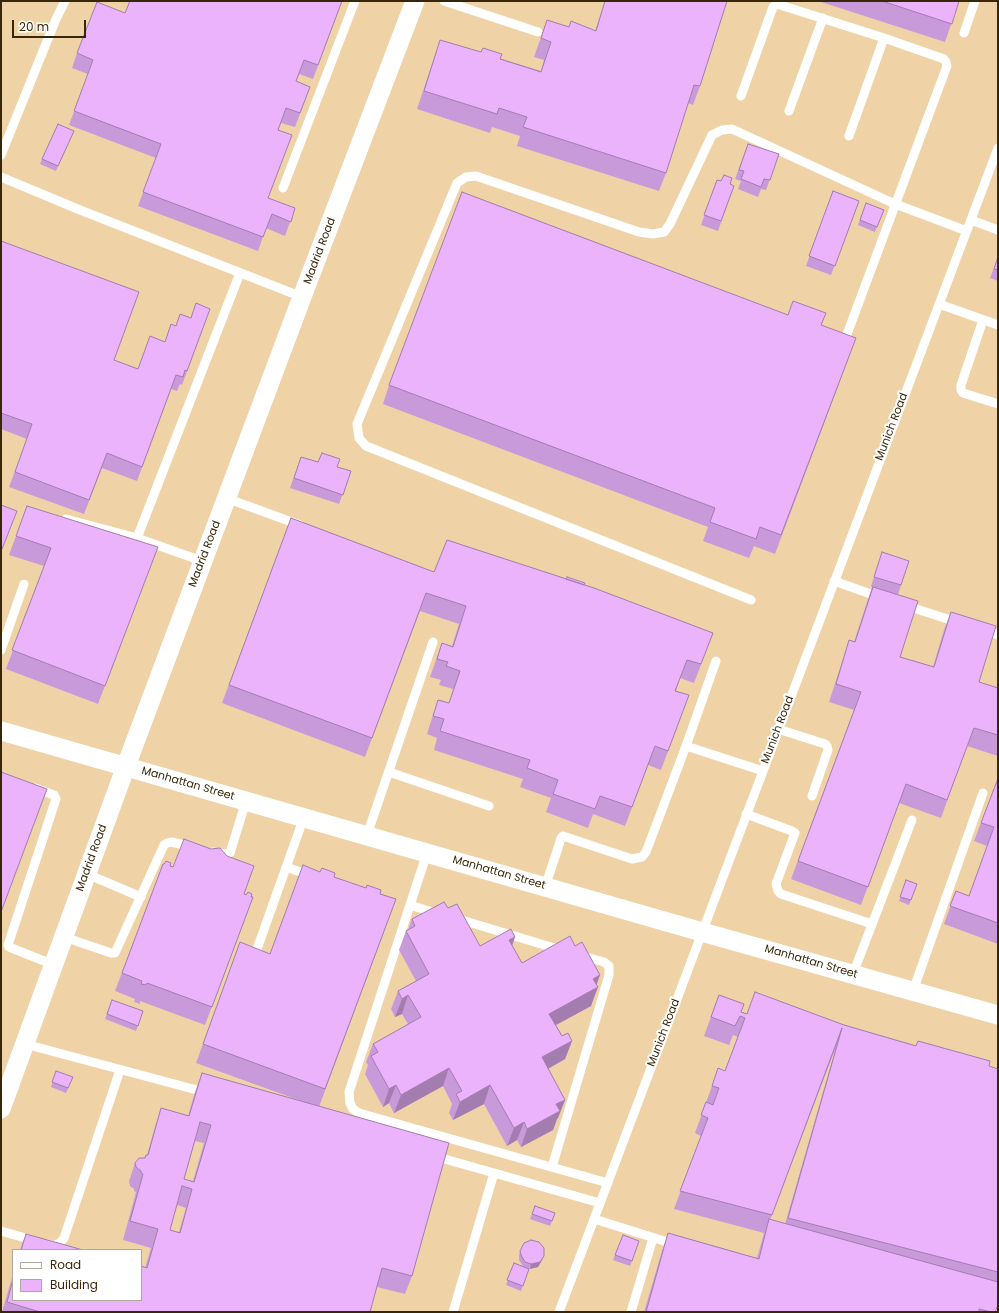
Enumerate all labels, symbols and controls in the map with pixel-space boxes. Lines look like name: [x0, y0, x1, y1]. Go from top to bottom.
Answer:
scale bar: [14, 12, 88, 38]
text: 20 m: [19, 18, 49, 35]
street label: Madrid Road: [301, 216, 339, 286]
street label: Munich Road: [873, 391, 911, 463]
street label: Madrid Road: [186, 519, 224, 589]
street label: Munich Road: [759, 694, 797, 766]
street label: Manhattan Street: [140, 764, 236, 804]
street label: Madrid Road: [74, 823, 110, 893]
street label: Manhattan Street: [451, 853, 547, 893]
street label: Manhattan Street: [763, 942, 859, 982]
street label: Munich Road: [645, 997, 683, 1069]
legend: [12, 1249, 142, 1301]
text: Road: [50, 1256, 81, 1273]
text: Building: [50, 1276, 98, 1293]

